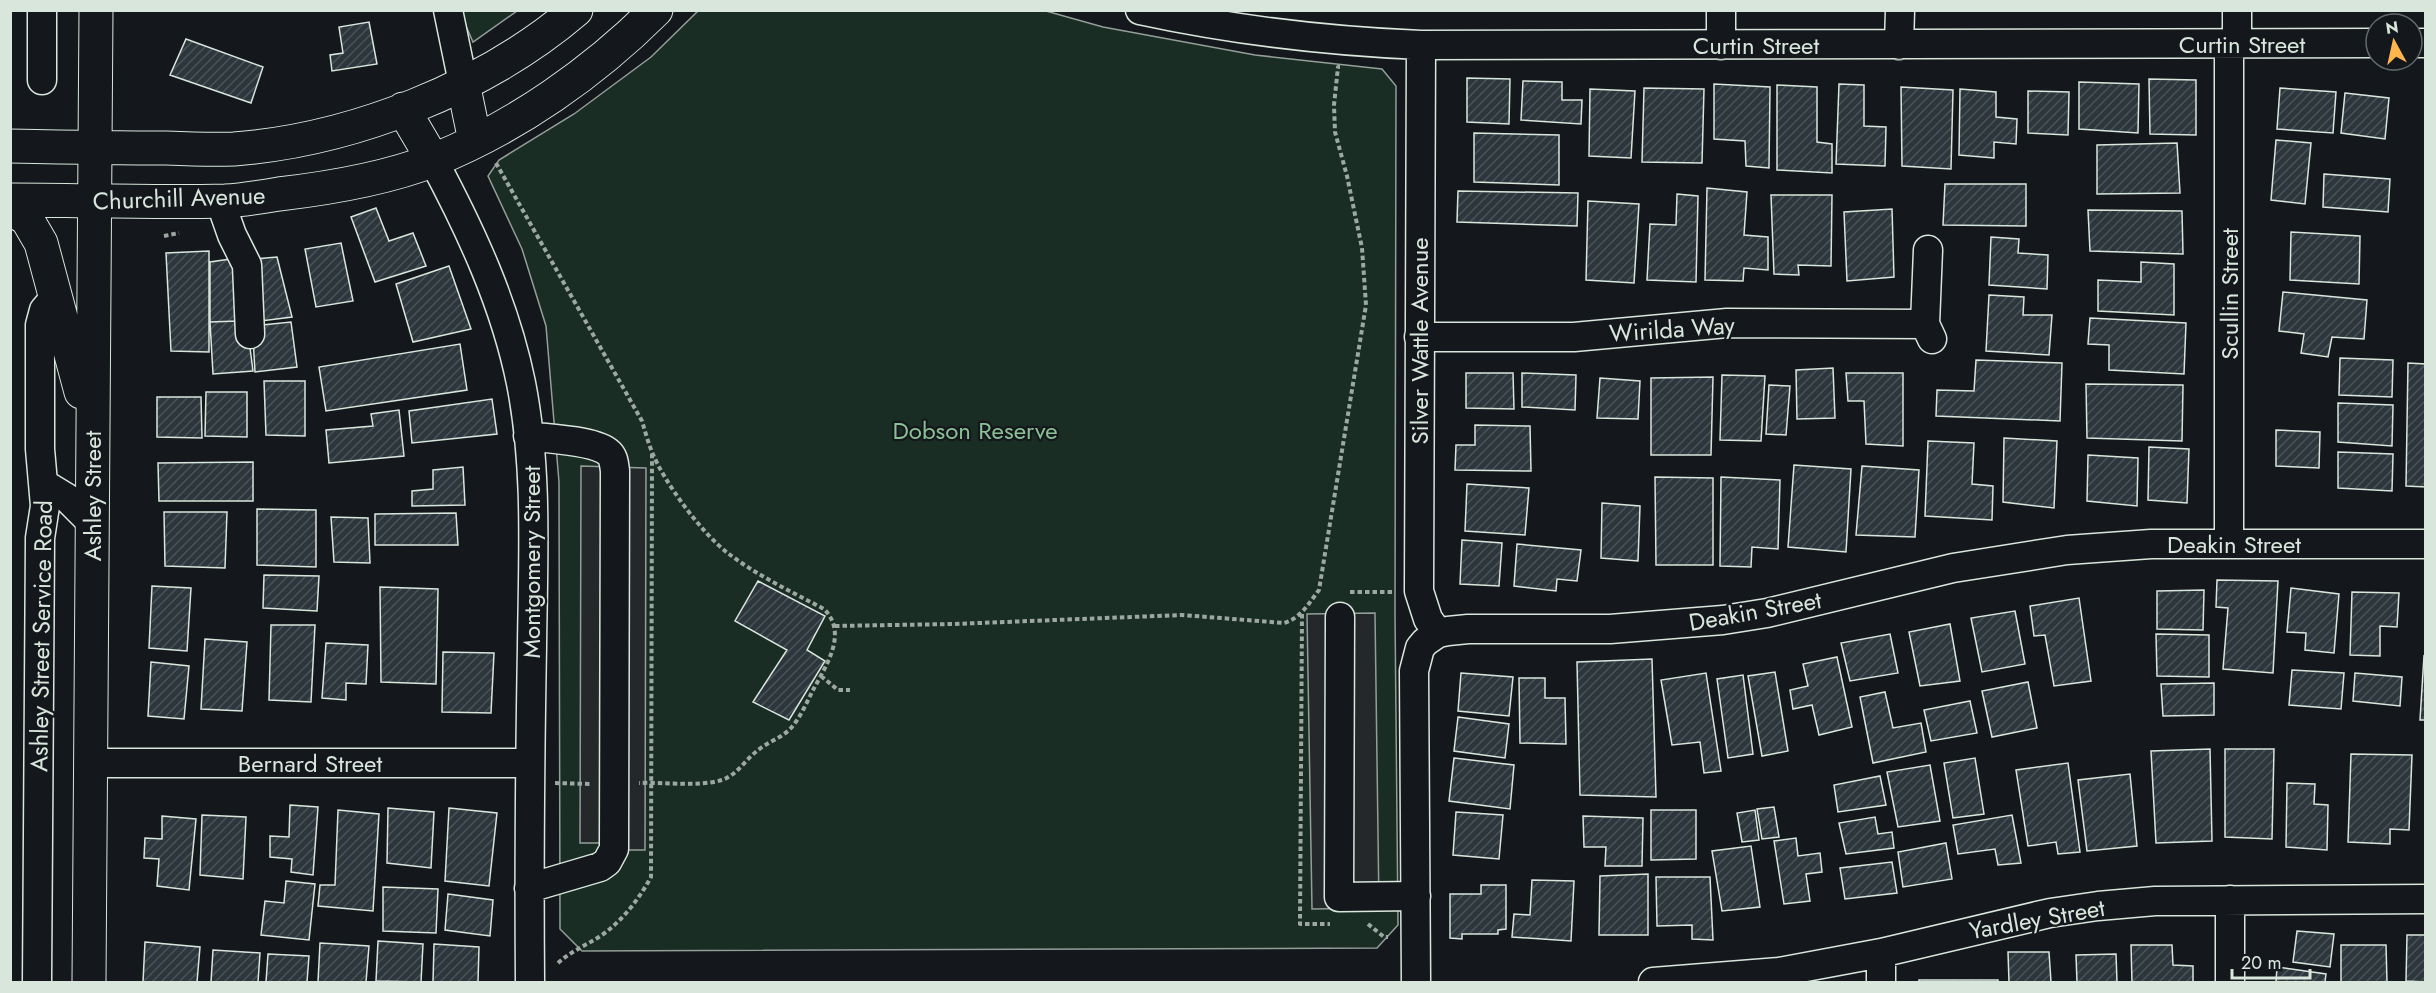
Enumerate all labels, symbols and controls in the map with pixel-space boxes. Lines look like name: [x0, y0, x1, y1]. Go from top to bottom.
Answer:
north arrow: [2364, 12, 2424, 72]
text: N: [2384, 15, 2400, 40]
street label: Curtin Street: [2179, 27, 2305, 62]
street label: Curtin Street: [1693, 28, 1819, 63]
street label: Churchill Avenue: [92, 177, 266, 219]
street label: Scullin Street: [2212, 228, 2247, 360]
street label: Silver Wattle Avenue: [1402, 237, 1437, 445]
street label: Wirilda Way: [1608, 307, 1736, 351]
park label: Dobson Reserve: [892, 413, 1058, 448]
street label: Ashley Street: [75, 430, 110, 561]
street label: Montgomery Street: [514, 465, 549, 658]
street label: Ashley Street Service Road: [21, 500, 61, 772]
street label: Deakin Street: [2167, 527, 2301, 562]
street label: Deakin Street: [1686, 582, 1824, 640]
street label: Bernard Street: [238, 746, 382, 781]
street label: Yardley Street: [1966, 890, 2108, 948]
scale bar: [2232, 942, 2310, 980]
text: 20 m: [2241, 950, 2281, 976]

